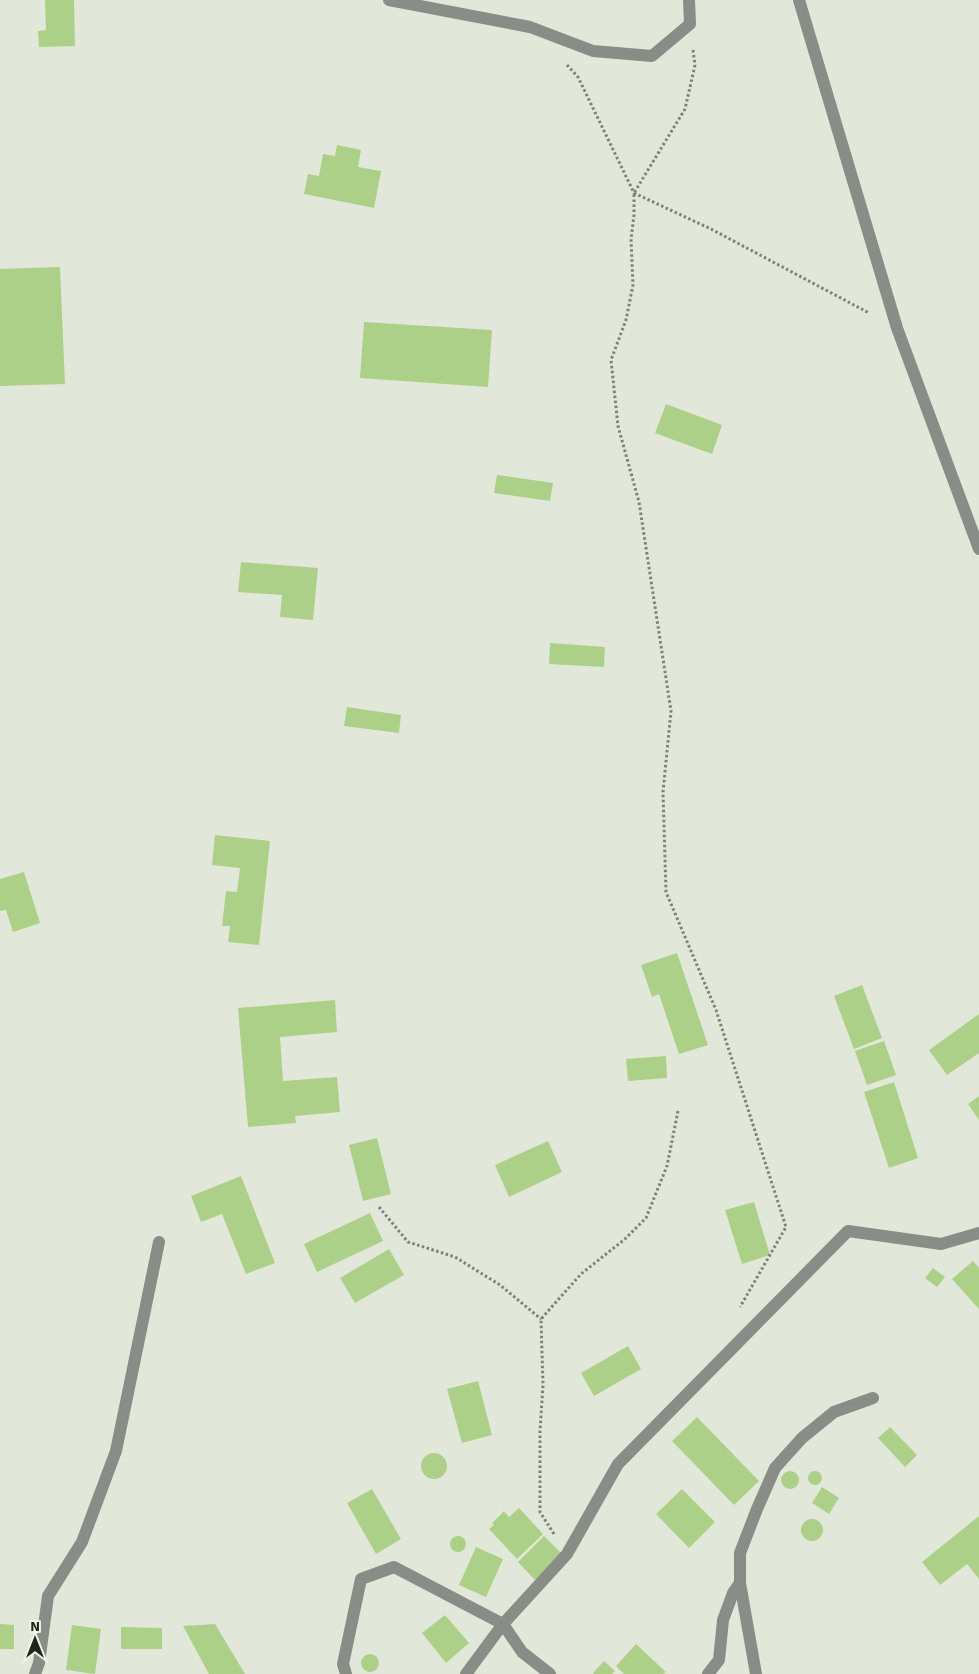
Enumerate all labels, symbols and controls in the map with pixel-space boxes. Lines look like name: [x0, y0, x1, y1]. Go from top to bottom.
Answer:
north arrow: [10, 1614, 60, 1664]
text: N: [30, 1618, 40, 1635]

